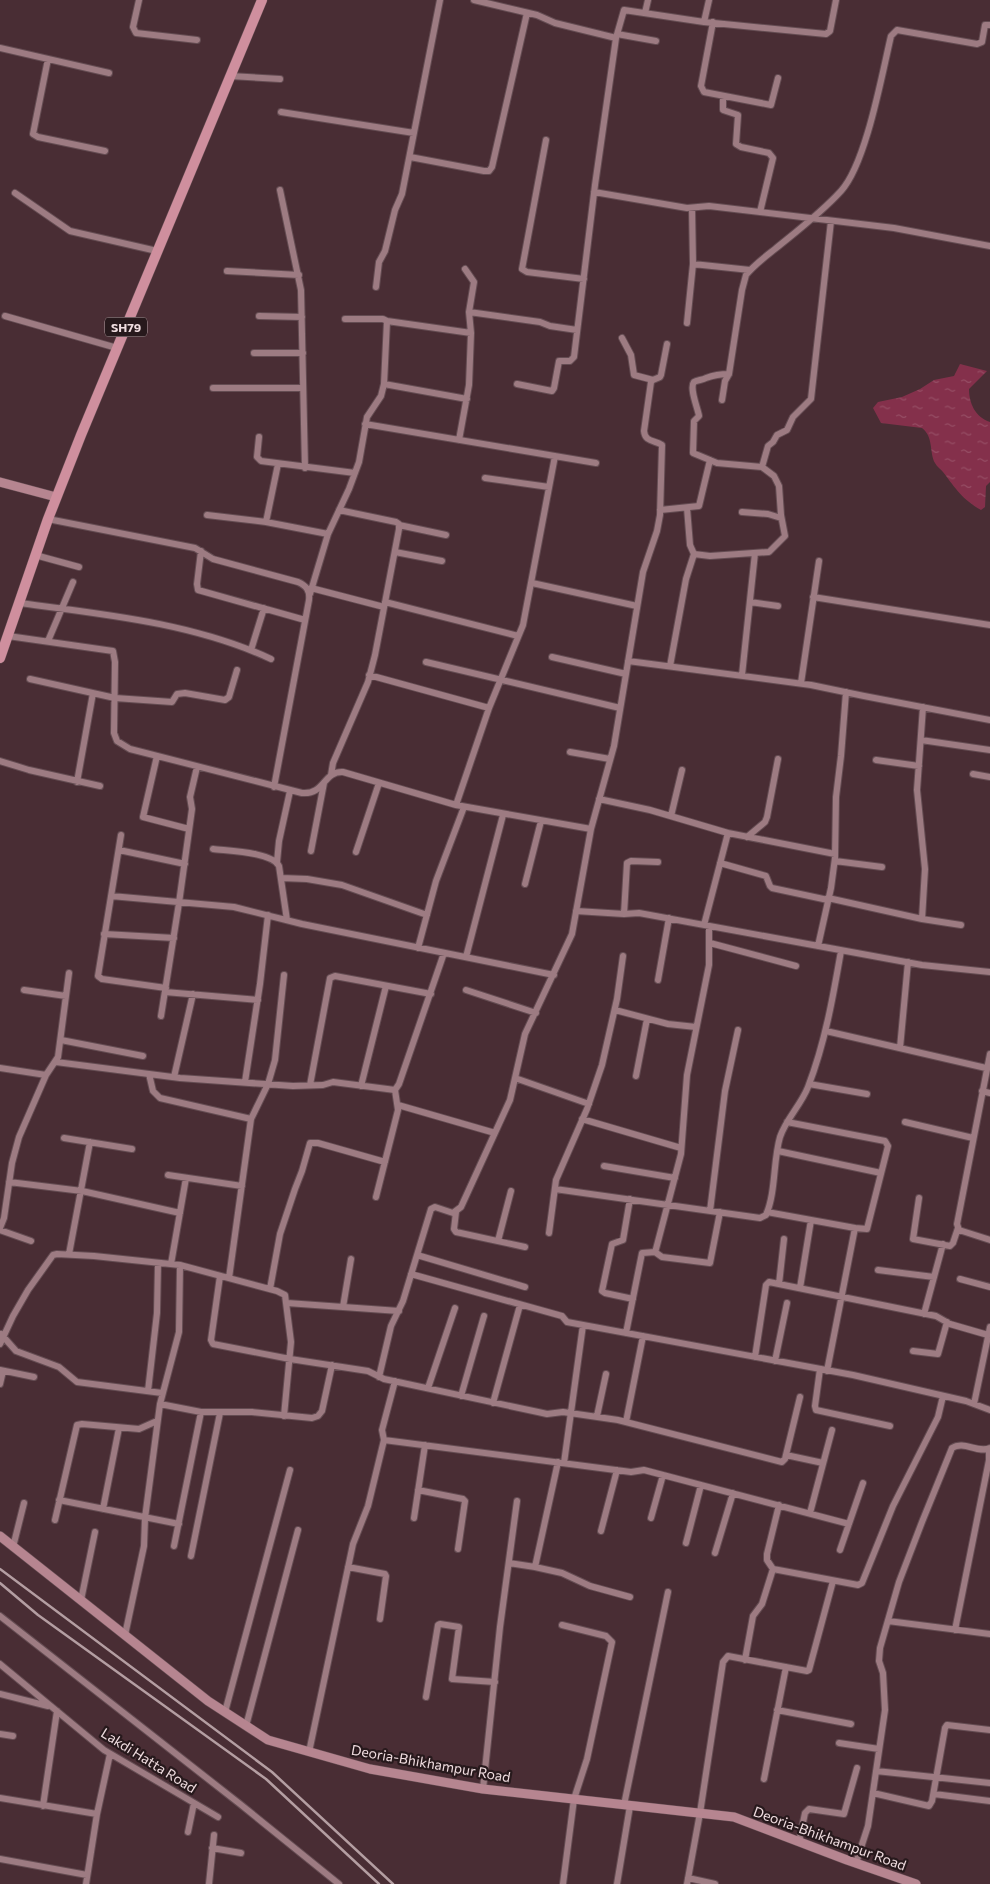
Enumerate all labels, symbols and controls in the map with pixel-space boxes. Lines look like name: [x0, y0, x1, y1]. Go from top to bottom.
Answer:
road number: SH79: [105, 318, 147, 337]
street label: Lakdi Hatta Road: [98, 1724, 200, 1796]
street label: Deoria-Bhikhampur Road: [350, 1741, 512, 1785]
street label: Deoria-Bhikhampur Road: [751, 1802, 909, 1874]

